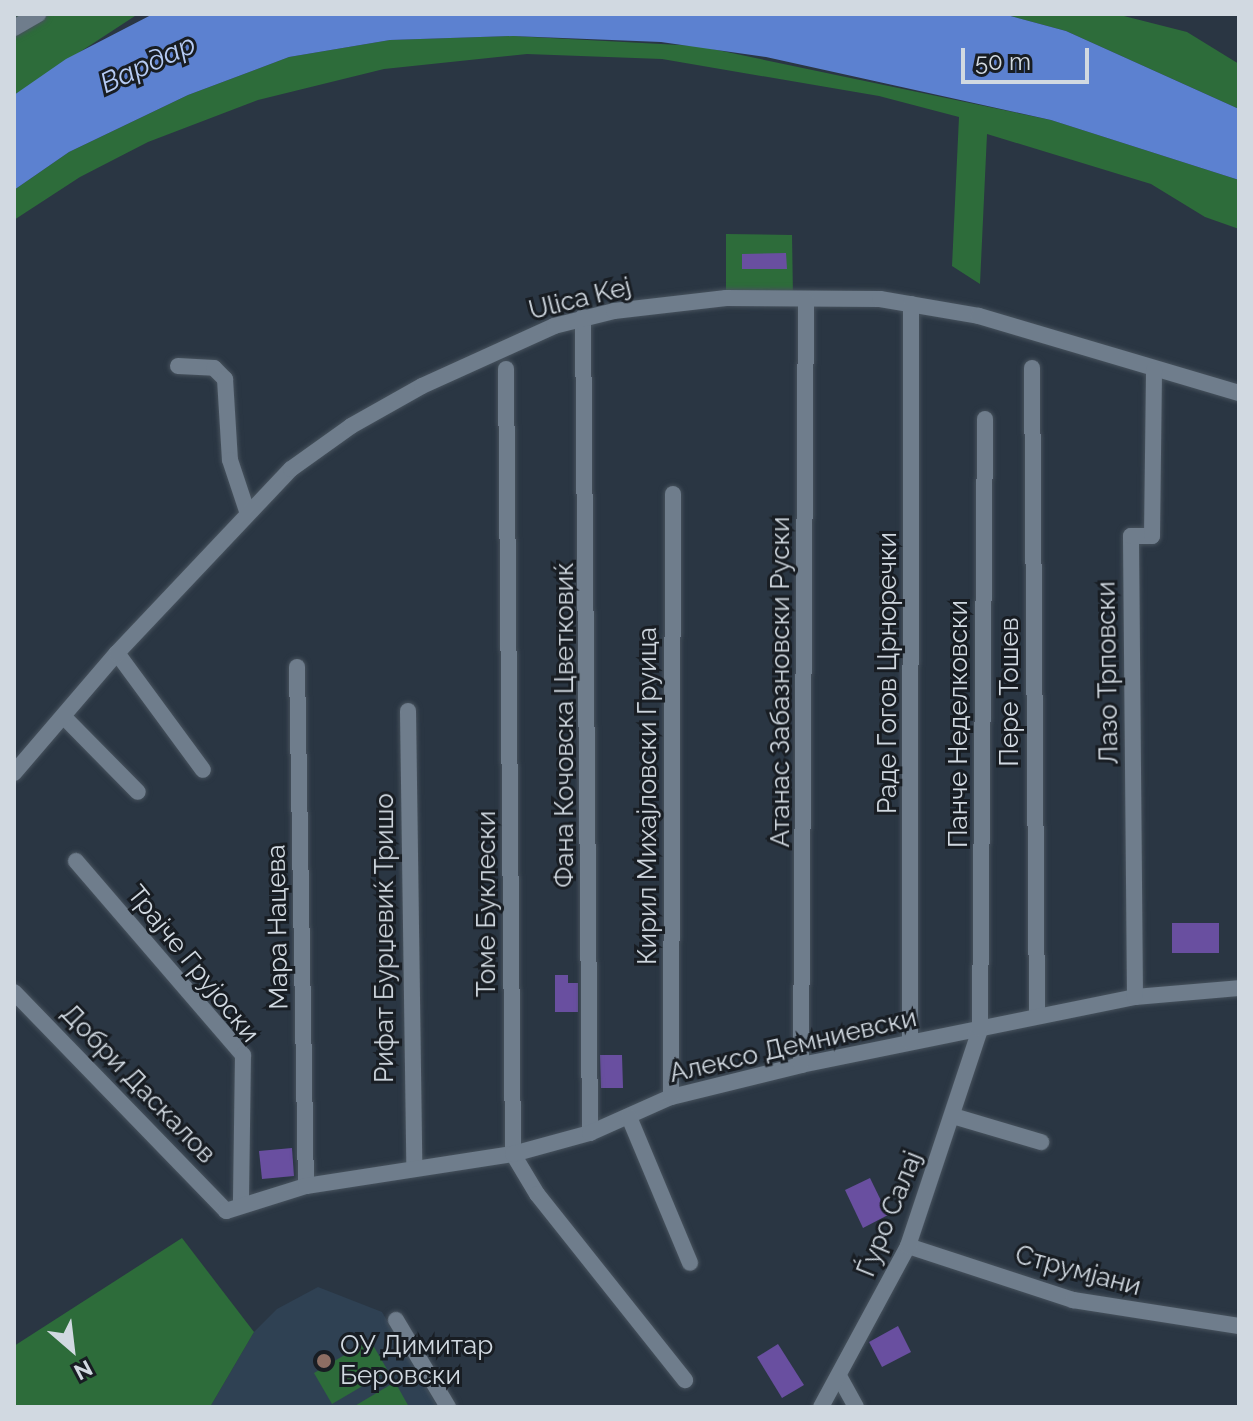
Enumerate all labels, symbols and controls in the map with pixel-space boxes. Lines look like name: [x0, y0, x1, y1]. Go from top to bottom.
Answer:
water label: Вардар: [95, 27, 201, 101]
scale bar: [965, 32, 1093, 82]
text: 50 m: [975, 47, 1031, 76]
street label: Ulica Kej: [526, 271, 634, 327]
street label: Атанас Забазновски Руски: [765, 517, 797, 847]
street label: Раде Гогов Црноречки: [872, 532, 904, 814]
street label: Фана Кочовска Цветковиќ: [549, 562, 581, 888]
street label: Лазо Трповски: [1091, 581, 1125, 765]
street label: Панче Неделковски: [943, 600, 975, 848]
street label: Пере Тошев: [994, 617, 1026, 767]
street label: Кирил Михајловски Груица: [632, 627, 664, 965]
street label: Рифат Бурџевиќ Тришо: [369, 793, 401, 1083]
street label: Томе Буклески: [471, 811, 503, 997]
street label: Мара Нацева: [261, 844, 295, 1010]
street label: Трајче Грујоски: [120, 879, 266, 1049]
street label: Добри Даскалов: [54, 998, 222, 1170]
street label: Алексо Демниевски: [666, 1002, 920, 1090]
street label: Ѓуро Салај: [851, 1147, 929, 1281]
street label: Струмјани: [1012, 1239, 1144, 1303]
north arrow: [32, 1309, 112, 1389]
place label: ОУ Димитар Беровски: [340, 1330, 493, 1392]
marker: ОУ Димитар Беровски: [315, 1352, 333, 1370]
text: N: [70, 1355, 97, 1386]

